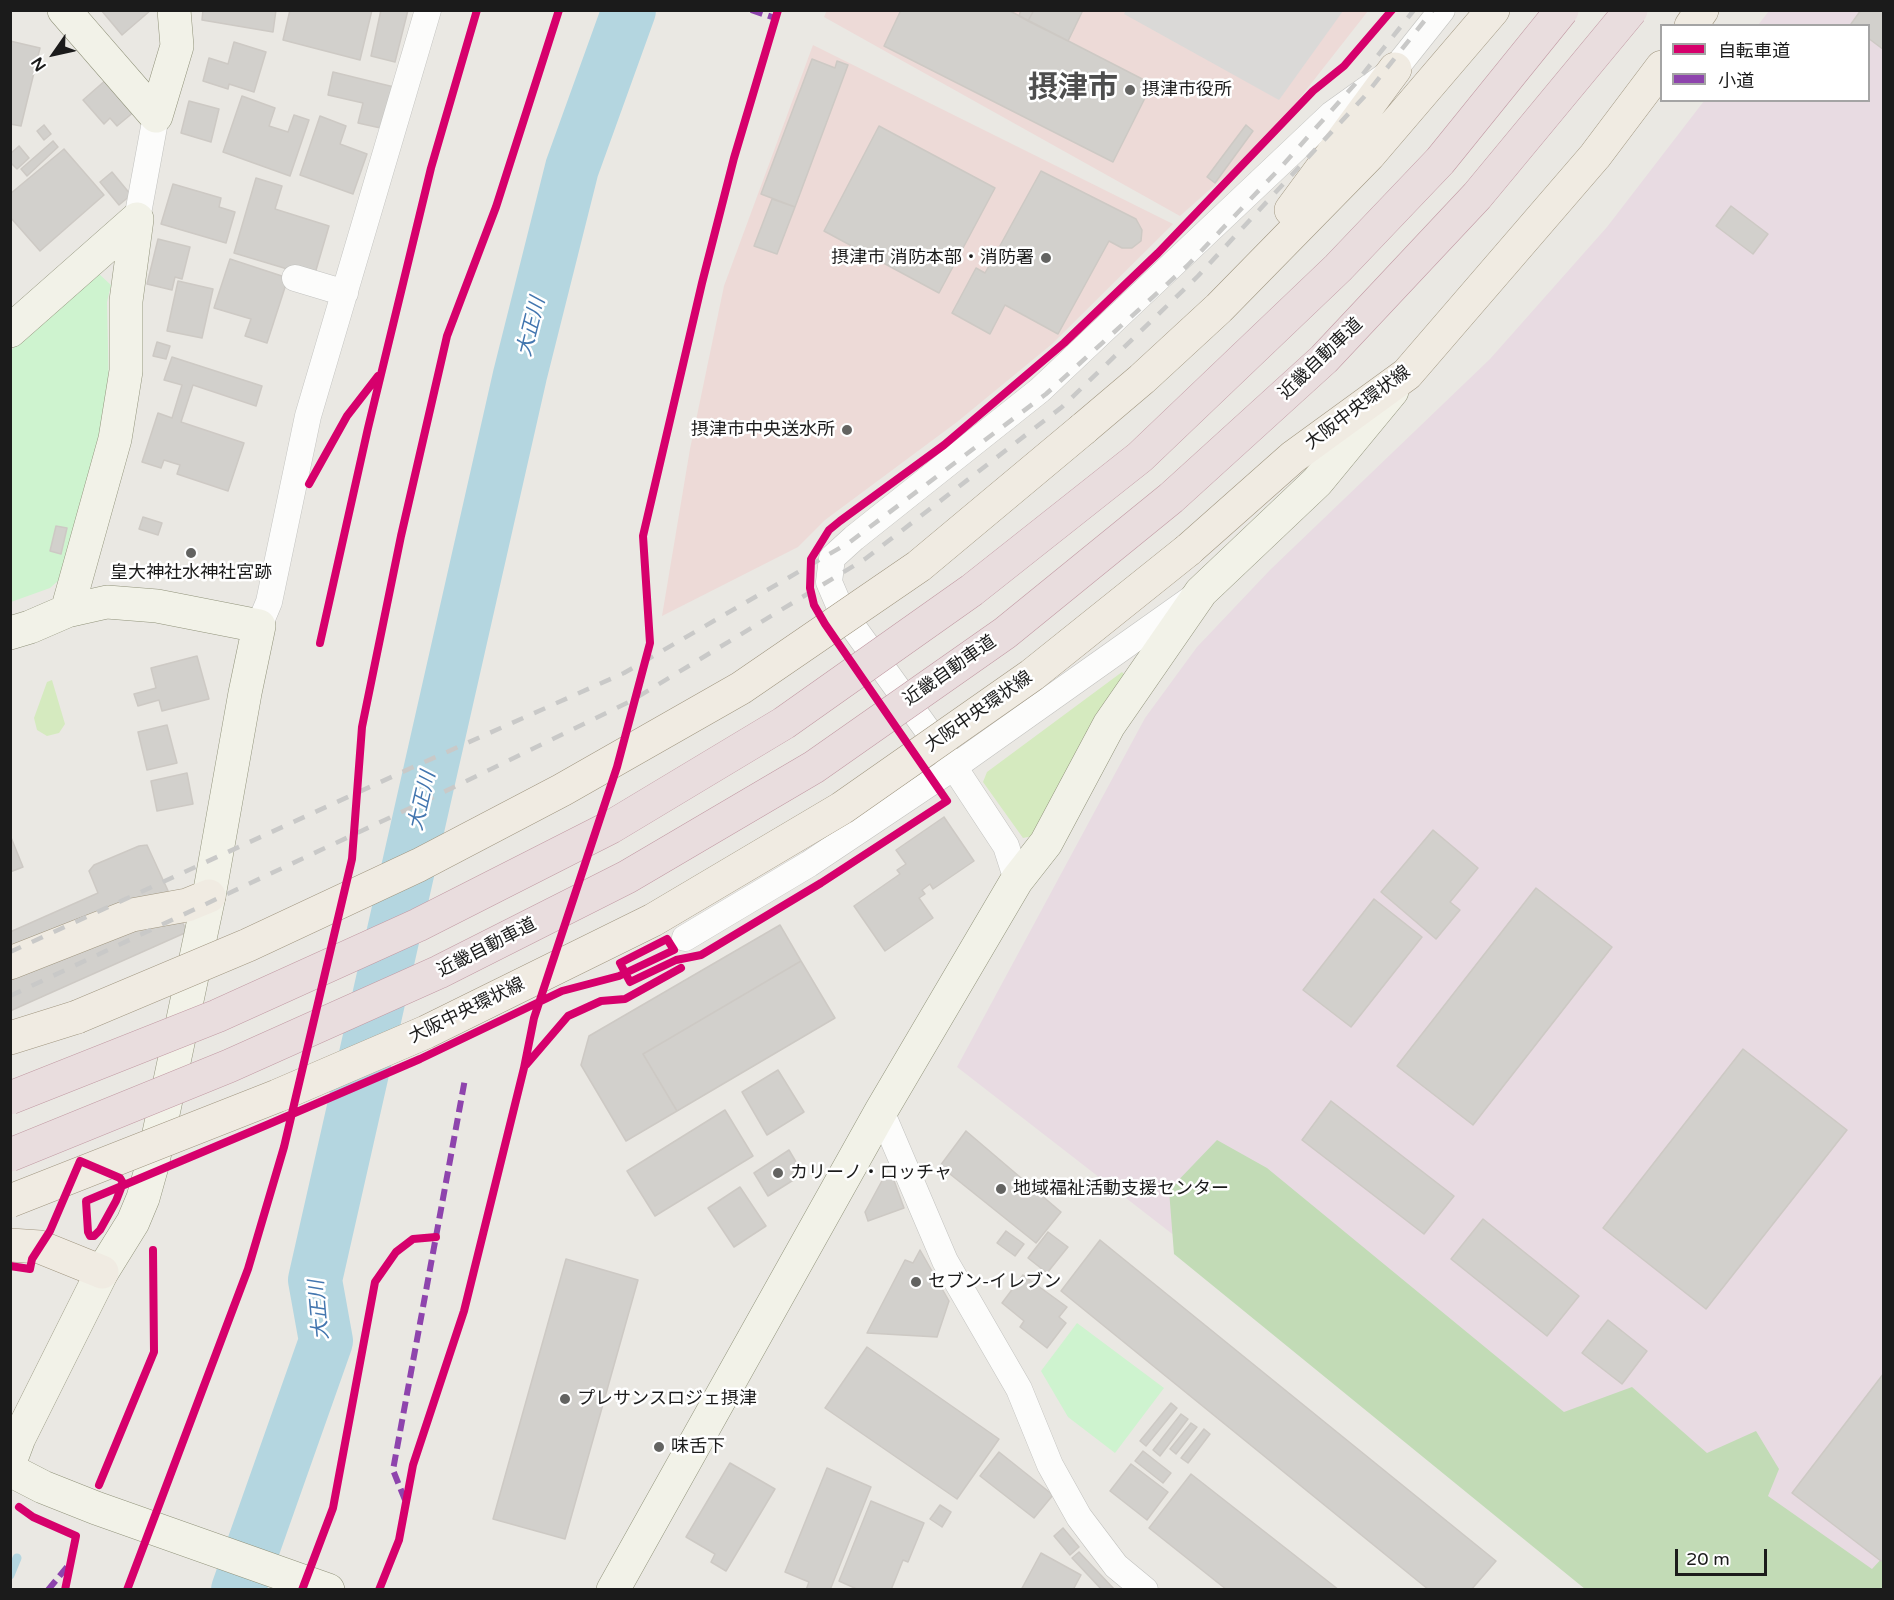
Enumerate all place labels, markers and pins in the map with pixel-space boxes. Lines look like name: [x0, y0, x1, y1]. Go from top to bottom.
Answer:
place label: 摂津市役所: [1142, 79, 1232, 101]
marker: 摂津市役所: [1123, 83, 1137, 97]
place label: 摂津市 消防本部・消防署: [831, 247, 1034, 269]
marker: 摂津市 消防本部・消防署: [1039, 251, 1053, 265]
place label: 摂津市中央送水所: [691, 419, 835, 441]
marker: 摂津市中央送水所: [840, 423, 854, 437]
marker: 皇大神社水神社宮跡: [184, 546, 198, 560]
place label: 皇大神社水神社宮跡: [110, 562, 272, 584]
place label: カリーノ・ロッチャ: [790, 1162, 952, 1184]
marker: カリーノ・ロッチャ: [771, 1166, 785, 1180]
place label: 地域福祉活動支援センター: [1013, 1178, 1229, 1200]
marker: 地域福祉活動支援センター: [994, 1182, 1008, 1196]
place label: セブン-イレブン: [928, 1271, 1061, 1293]
marker: セブン-イレブン: [909, 1275, 923, 1289]
place label: プレサンスロジェ摂津: [577, 1388, 757, 1410]
marker: プレサンスロジェ摂津: [558, 1392, 572, 1406]
place label: 味舌下: [671, 1436, 725, 1458]
marker: 味舌下: [652, 1440, 666, 1454]

